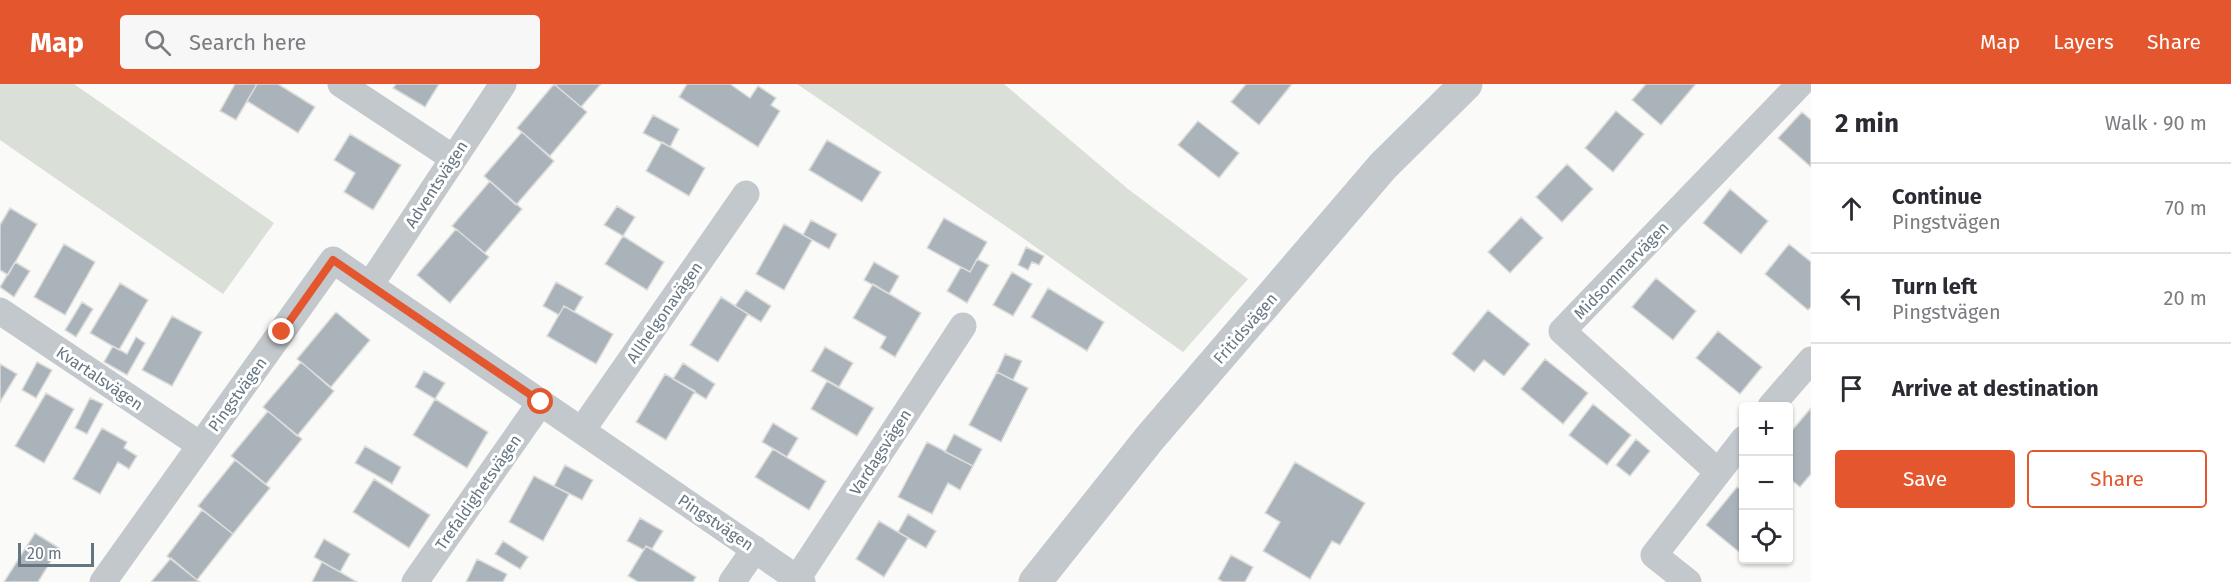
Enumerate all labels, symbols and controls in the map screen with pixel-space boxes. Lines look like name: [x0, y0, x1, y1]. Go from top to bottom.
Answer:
search box: [120, 15, 540, 69]
text: Map: [30, 26, 84, 59]
icon: search: [141, 26, 174, 59]
text: Search here: [189, 29, 307, 56]
text: Map: [1980, 29, 2020, 55]
text: Layers: [2053, 29, 2114, 55]
text: Share: [2147, 29, 2201, 55]
text: 2 min: [1835, 108, 1899, 139]
text: Walk · 90 m: [2105, 111, 2207, 135]
street label: Adventsvägen: [401, 137, 472, 231]
text: Continue: [1892, 183, 1982, 210]
icon: ahead: [1835, 192, 1868, 225]
text: 70 m: [2165, 196, 2207, 220]
text: Pingstvägen: [1892, 210, 2001, 234]
street label: Midsommarvägen: [1570, 218, 1673, 323]
street label: Allhelgonavägen: [623, 258, 706, 366]
text: Turn left: [1892, 273, 1977, 300]
icon: left: [1835, 282, 1868, 315]
text: 20 m: [2164, 286, 2207, 310]
street label: Fritidsvägen: [1210, 289, 1281, 368]
text: Pingstvägen: [1892, 300, 2001, 324]
route end: [268, 318, 294, 344]
street label: Kvartalsvägen: [53, 343, 147, 414]
street label: Pingstvägen: [204, 354, 271, 435]
icon: arrive: [1835, 372, 1868, 405]
text: Arrive at destination: [1892, 375, 2099, 402]
route start: [527, 388, 553, 414]
map controls: [1739, 402, 1793, 564]
button: +: [1739, 402, 1793, 456]
street label: Vardagsvägen: [846, 406, 915, 499]
street label: Trefaldighetsvägen: [432, 431, 525, 554]
button: Save: [1835, 450, 2015, 508]
button: Share: [2027, 450, 2207, 508]
button: −: [1739, 456, 1793, 510]
street label: Pingstvägen: [674, 490, 757, 555]
button: locate: [1739, 510, 1793, 564]
scale bar: [18, 540, 94, 568]
text: 20 m: [27, 544, 62, 563]

